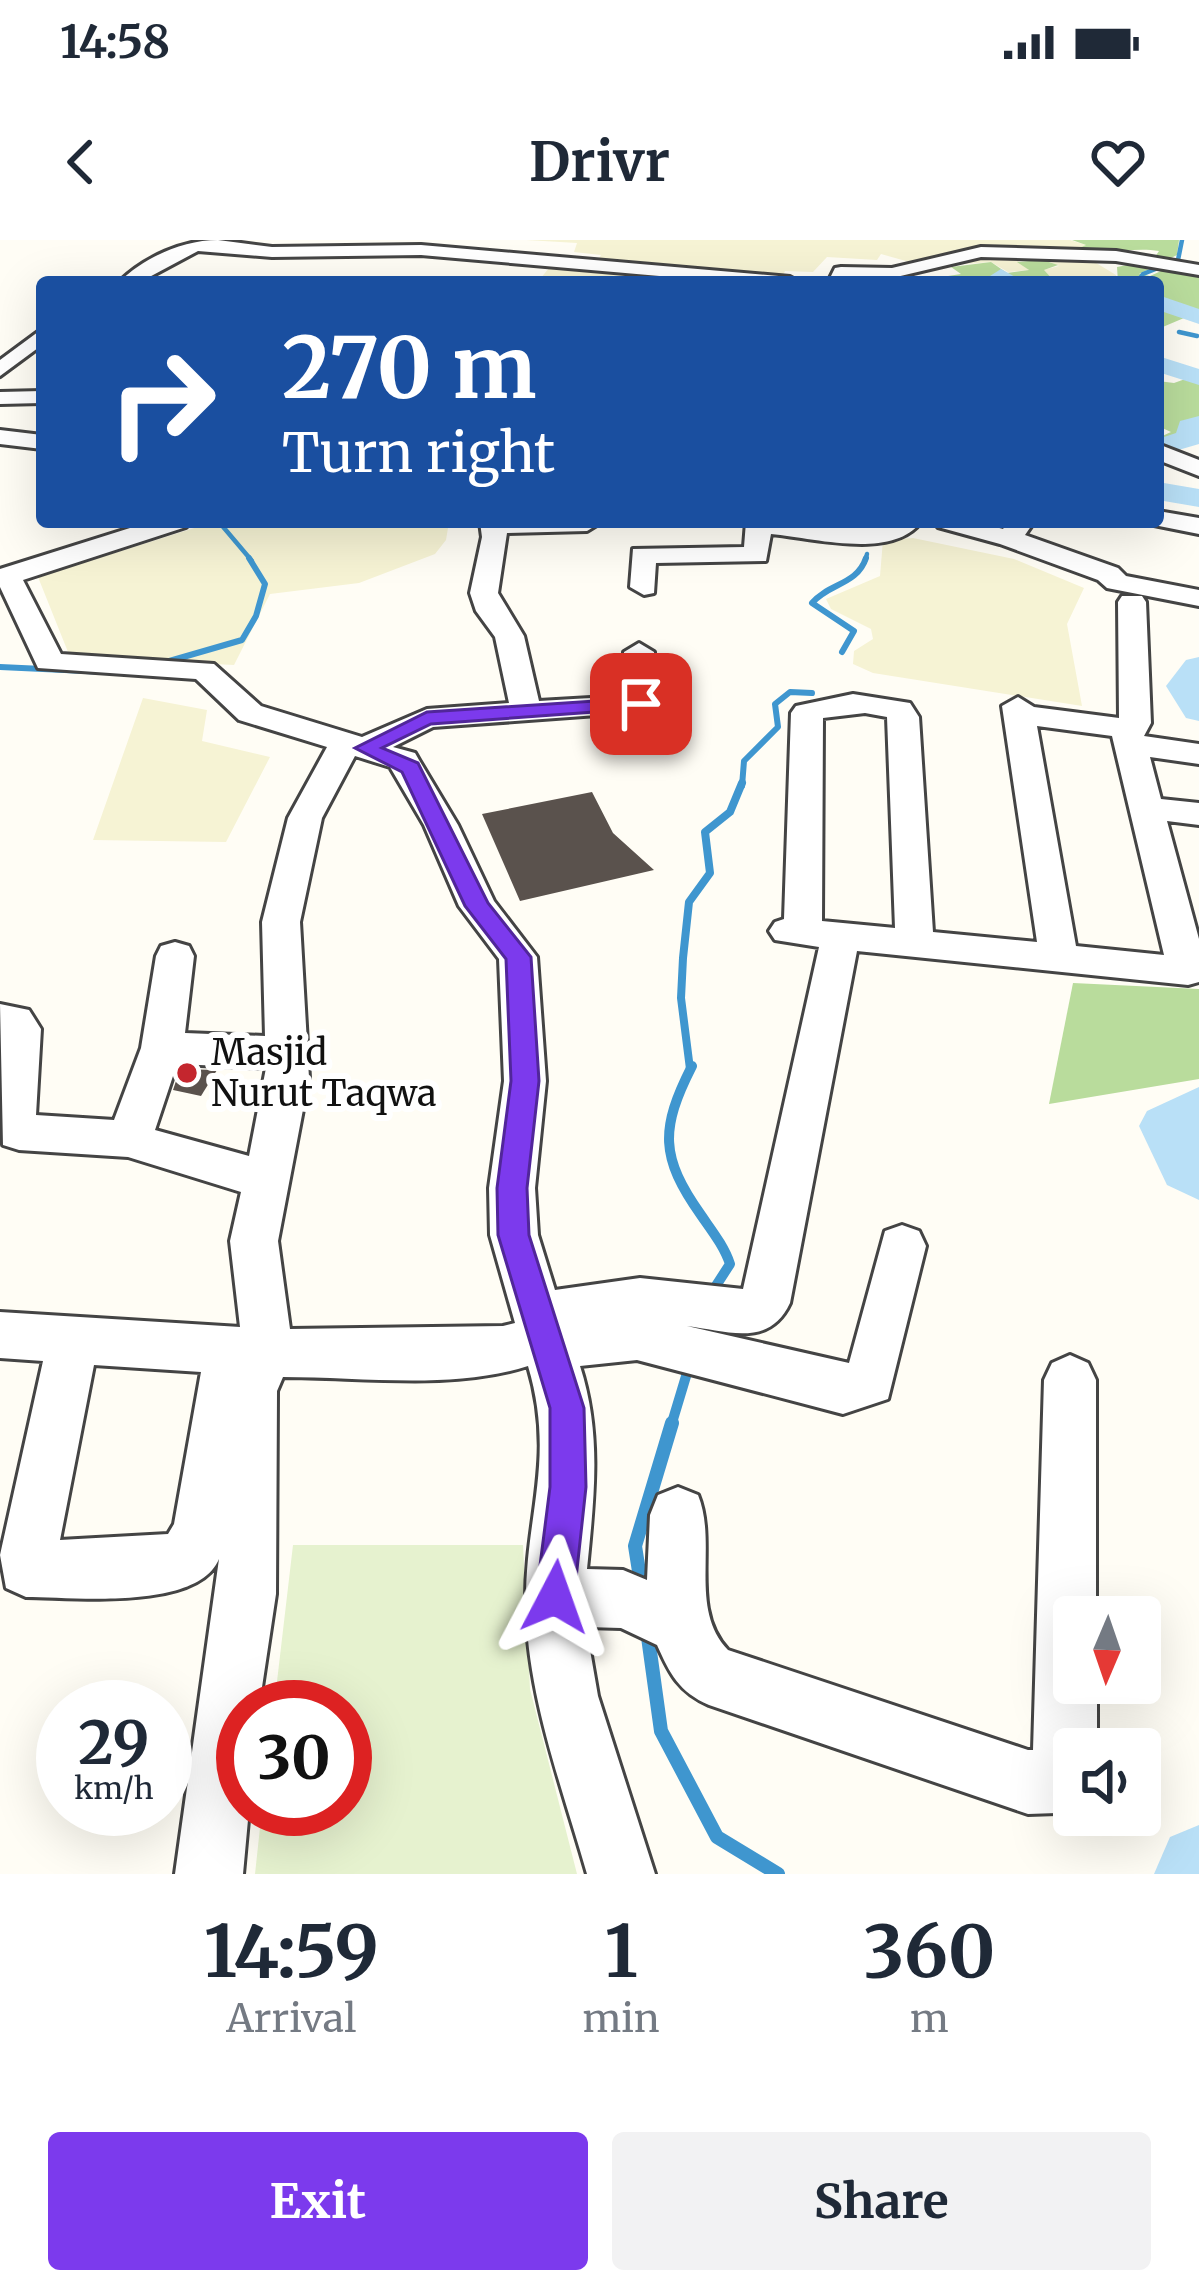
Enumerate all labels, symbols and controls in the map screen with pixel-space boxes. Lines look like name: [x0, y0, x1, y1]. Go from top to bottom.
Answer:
text: 14:58: [60, 14, 170, 70]
text: Drivr: [529, 128, 670, 196]
icon: back: [48, 129, 114, 195]
icon: heart: [1085, 129, 1151, 195]
text: 270 m: [282, 315, 536, 421]
icon: right: [84, 324, 240, 480]
text: Turn right: [282, 419, 555, 487]
pin: [590, 653, 692, 755]
icon: arrive: [608, 671, 674, 737]
place label: Masjid Nurut Taqwa: [211, 1030, 436, 1116]
marker: Masjid Nurut Taqwa: [174, 1060, 200, 1086]
position arrow: [492, 1534, 618, 1660]
north arrow: [1053, 1596, 1161, 1704]
map controls: [1053, 1596, 1161, 1836]
speed limit sign: 30: [216, 1680, 372, 1836]
text: 29: [78, 1705, 150, 1780]
button: sound: [1053, 1728, 1161, 1836]
text: km/h: [74, 1769, 154, 1807]
text: 14:59: [204, 1906, 379, 1997]
text: 1: [604, 1906, 638, 1997]
text: 360: [863, 1906, 995, 1997]
text: Arrival: [226, 1994, 356, 2043]
text: min: [583, 1994, 660, 2043]
text: m: [910, 1994, 949, 2043]
button: Exit: [48, 2132, 588, 2270]
button: Share: [612, 2132, 1151, 2270]

